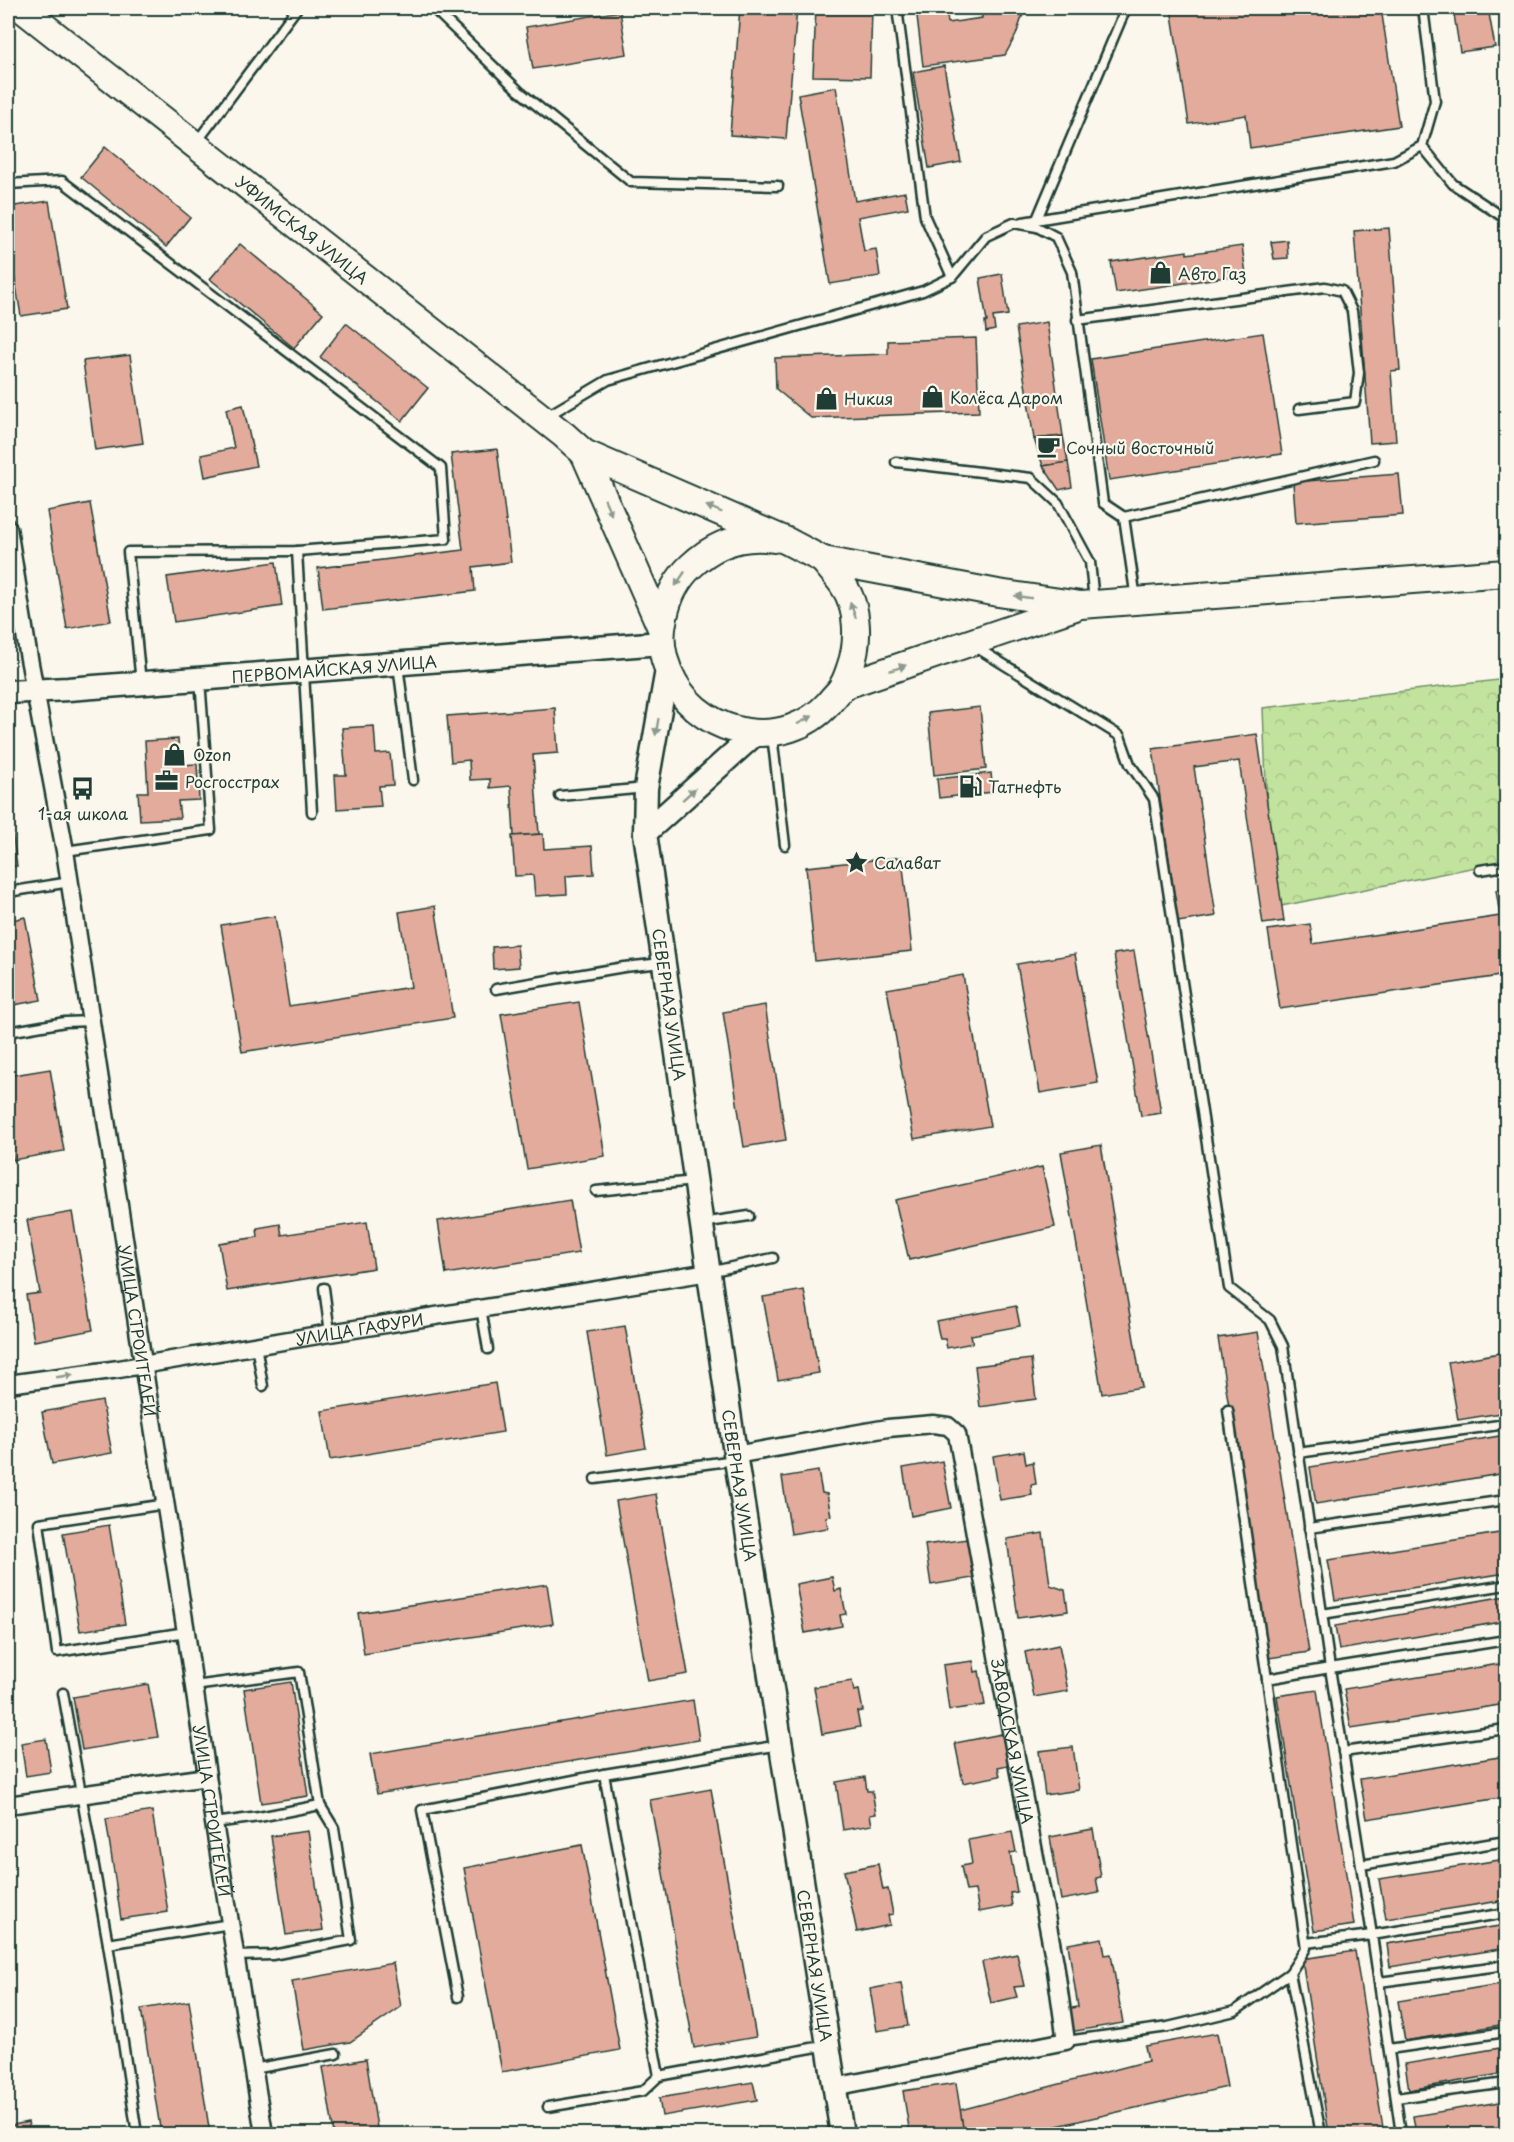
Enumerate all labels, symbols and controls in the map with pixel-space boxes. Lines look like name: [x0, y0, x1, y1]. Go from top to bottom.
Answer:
street label: УФИМСКАЯ УЛИЦА: [231, 169, 374, 289]
shop icon: Авто Газ: [1147, 260, 1173, 286]
place label: Авто Газ: [1178, 261, 1246, 285]
shop icon: Колёса Даром: [919, 384, 945, 410]
shop icon: Никия: [813, 385, 839, 411]
place label: Колёса Даром: [950, 385, 1063, 409]
place label: Никия: [844, 386, 893, 410]
cafe icon: Сочный восточный: [1035, 434, 1061, 460]
place label: Сочный восточный: [1066, 435, 1214, 459]
one-way arrow: [603, 498, 612, 515]
one-way arrow: [705, 504, 723, 513]
one-way arrow: [674, 570, 686, 586]
one-way arrow: [1014, 592, 1033, 601]
one-way arrow: [847, 601, 857, 619]
street label: ПЕРВОМАЙСКАЯ УЛИЦА: [231, 648, 438, 688]
one-way arrow: [889, 662, 907, 672]
one-way arrow: [797, 715, 814, 725]
one-way arrow: [652, 718, 661, 737]
shop icon: Ozon: [162, 741, 188, 767]
place label: Ozon: [193, 742, 231, 766]
office icon: Росгосстрах: [154, 768, 180, 794]
place label: Росгосстрах: [185, 769, 280, 793]
fuel station icon: Татнефть: [957, 773, 983, 799]
place label: Татнефть: [988, 774, 1062, 798]
bus stop icon: 1-ая школа: [70, 775, 96, 801]
one-way arrow: [681, 787, 696, 801]
place label: 1-ая школа: [38, 801, 128, 825]
place icon: Салават: [843, 849, 869, 875]
place label: Салават: [874, 850, 941, 874]
street label: СЕВЕРНАЯ УЛИЦА: [647, 927, 693, 1082]
street label: УЛИЦА СТРОИТЕЛЕЙ: [113, 1243, 163, 1418]
street label: УЛИЦА ГАФУРИ: [294, 1306, 425, 1351]
one-way arrow: [56, 1371, 75, 1381]
street label: СЕВЕРНАЯ УЛИЦА: [717, 1408, 764, 1563]
street label: ЗАВОДСКАЯ УЛИЦА: [986, 1657, 1040, 1826]
street label: УЛИЦА СТРОИТЕЛЕЙ: [188, 1723, 238, 1898]
street label: СЕВЕРНАЯ УЛИЦА: [792, 1888, 839, 2043]

